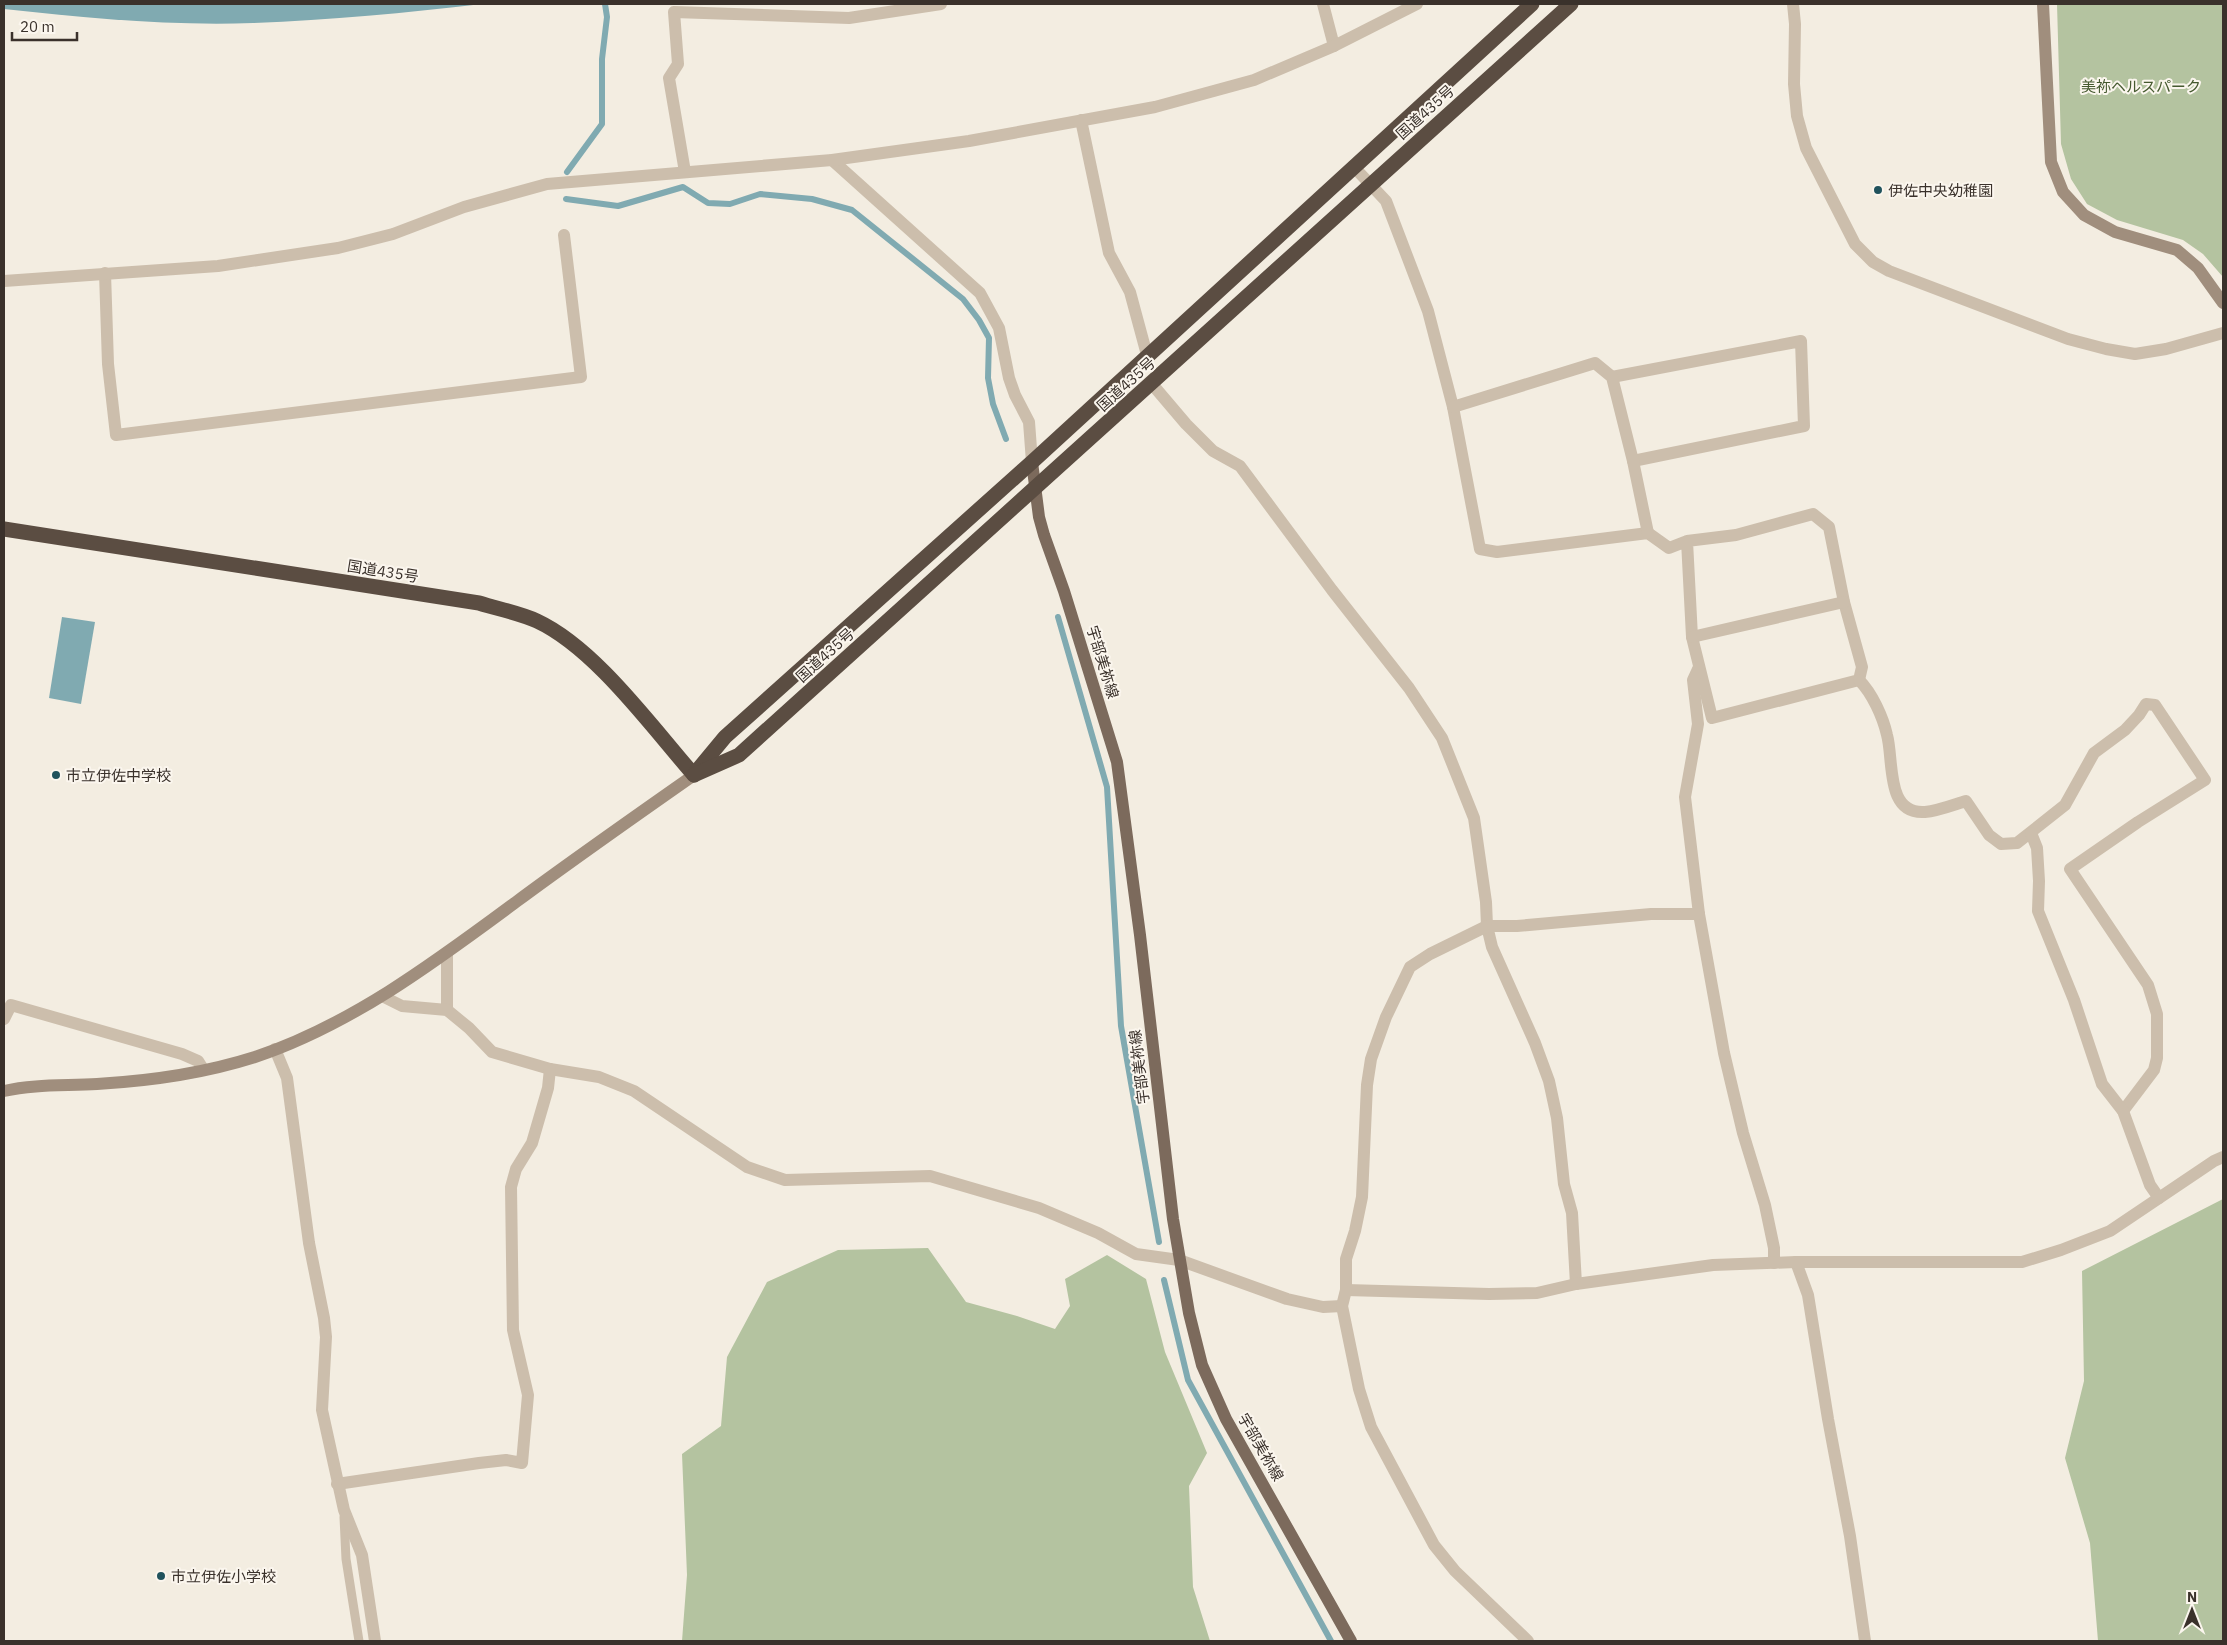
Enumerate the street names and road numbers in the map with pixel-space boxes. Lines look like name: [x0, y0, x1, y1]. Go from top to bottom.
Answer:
street label: 国道435号: [1392, 81, 1458, 143]
street label: 国道435号: [1093, 353, 1159, 415]
street label: 国道435号: [346, 556, 420, 586]
street label: 宇部美祢線: [1083, 623, 1123, 701]
street label: 国道435号: [792, 624, 858, 686]
street label: 宇部美祢線: [1125, 1029, 1153, 1105]
street label: 宇部美祢線: [1234, 1410, 1288, 1484]

